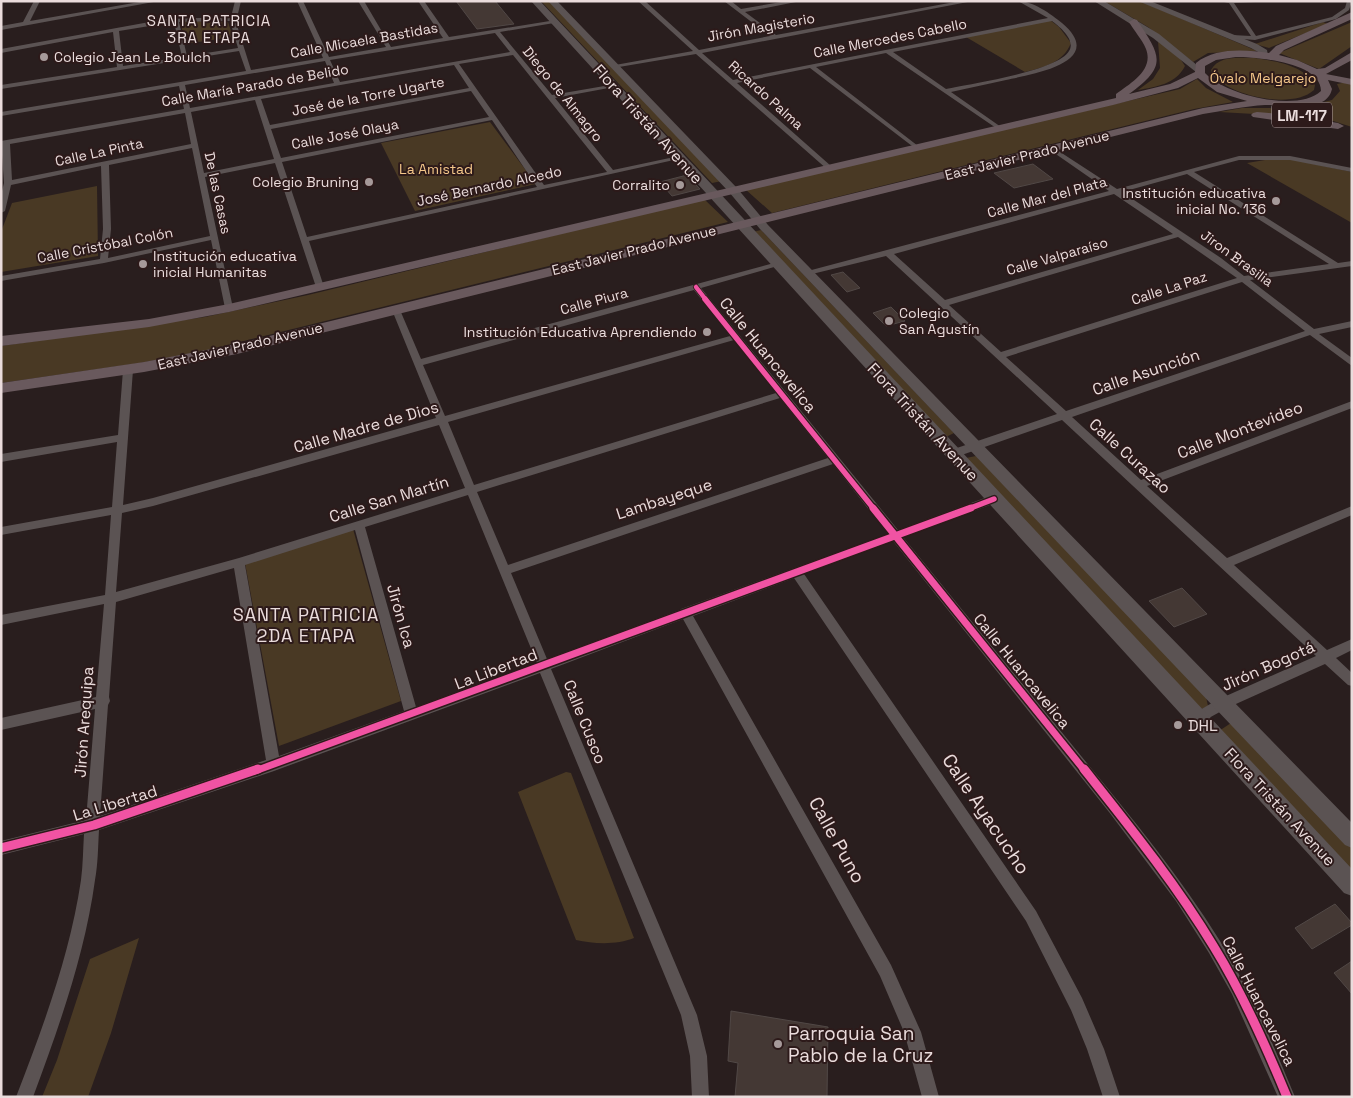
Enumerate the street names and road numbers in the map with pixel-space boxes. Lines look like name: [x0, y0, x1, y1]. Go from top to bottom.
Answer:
street label: Jirón Magisterio: [706, 9, 816, 45]
street label: Calle Mercedes Cabello: [812, 14, 968, 62]
street label: Calle Micaela Bastidas: [289, 18, 439, 62]
street label: Diego de Almagro: [519, 43, 607, 145]
street label: Ricardo Palma: [725, 57, 807, 133]
street label: Calle María Parado de Belido: [160, 60, 350, 110]
street label: Flora Tristán Avenue: [589, 60, 707, 188]
street label: José de la Torre Ugarte: [290, 72, 446, 120]
road number: LM-117: [1272, 102, 1332, 128]
street label: Calle José Olaya: [290, 115, 400, 153]
street label: East Javier Prado Avenue: [943, 126, 1111, 184]
street label: Calle La Pinta: [53, 134, 145, 170]
street label: De las Casas: [201, 150, 235, 236]
street label: José Bernardo Alcedo: [415, 162, 563, 210]
street label: Calle Mar del Plata: [985, 172, 1109, 222]
street label: East Javier Prado Avenue: [550, 221, 718, 279]
street label: Calle Cristóbal Colón: [36, 223, 174, 267]
street label: Jiron Brasilia: [1197, 226, 1277, 290]
street label: Calle Valparaíso: [1004, 233, 1110, 279]
street label: Calle La Paz: [1129, 267, 1209, 309]
street label: Calle Piura: [558, 283, 630, 319]
street label: Calle Huancavelica: [715, 293, 821, 417]
street label: East Javier Prado Avenue: [156, 318, 324, 374]
street label: Calle Asunción: [1090, 344, 1202, 400]
street label: Flora Tristán Avenue: [863, 358, 983, 486]
street label: Calle Madre de Dios: [291, 396, 441, 458]
street label: Calle Montevideo: [1174, 396, 1306, 464]
street label: Calle Curazao: [1085, 414, 1175, 498]
street label: Calle San Martín: [327, 471, 451, 527]
street label: Lambayeque: [613, 474, 715, 524]
street label: Jirón Ica: [382, 582, 420, 650]
street label: Calle Huancavelica: [969, 609, 1075, 733]
street label: Jirón Bogotá: [1218, 636, 1318, 696]
street label: La Libertad: [452, 644, 540, 694]
street label: Jirón Arequipa: [70, 666, 98, 778]
street label: Calle Cusco: [559, 677, 611, 767]
street label: Flora Tristán Avenue: [1220, 743, 1340, 871]
street label: Calle Ayacucho: [936, 749, 1036, 879]
street label: La Libertad: [70, 780, 160, 826]
street label: Calle Puno: [803, 792, 871, 888]
street label: Calle Huancavelica: [1217, 933, 1301, 1069]

